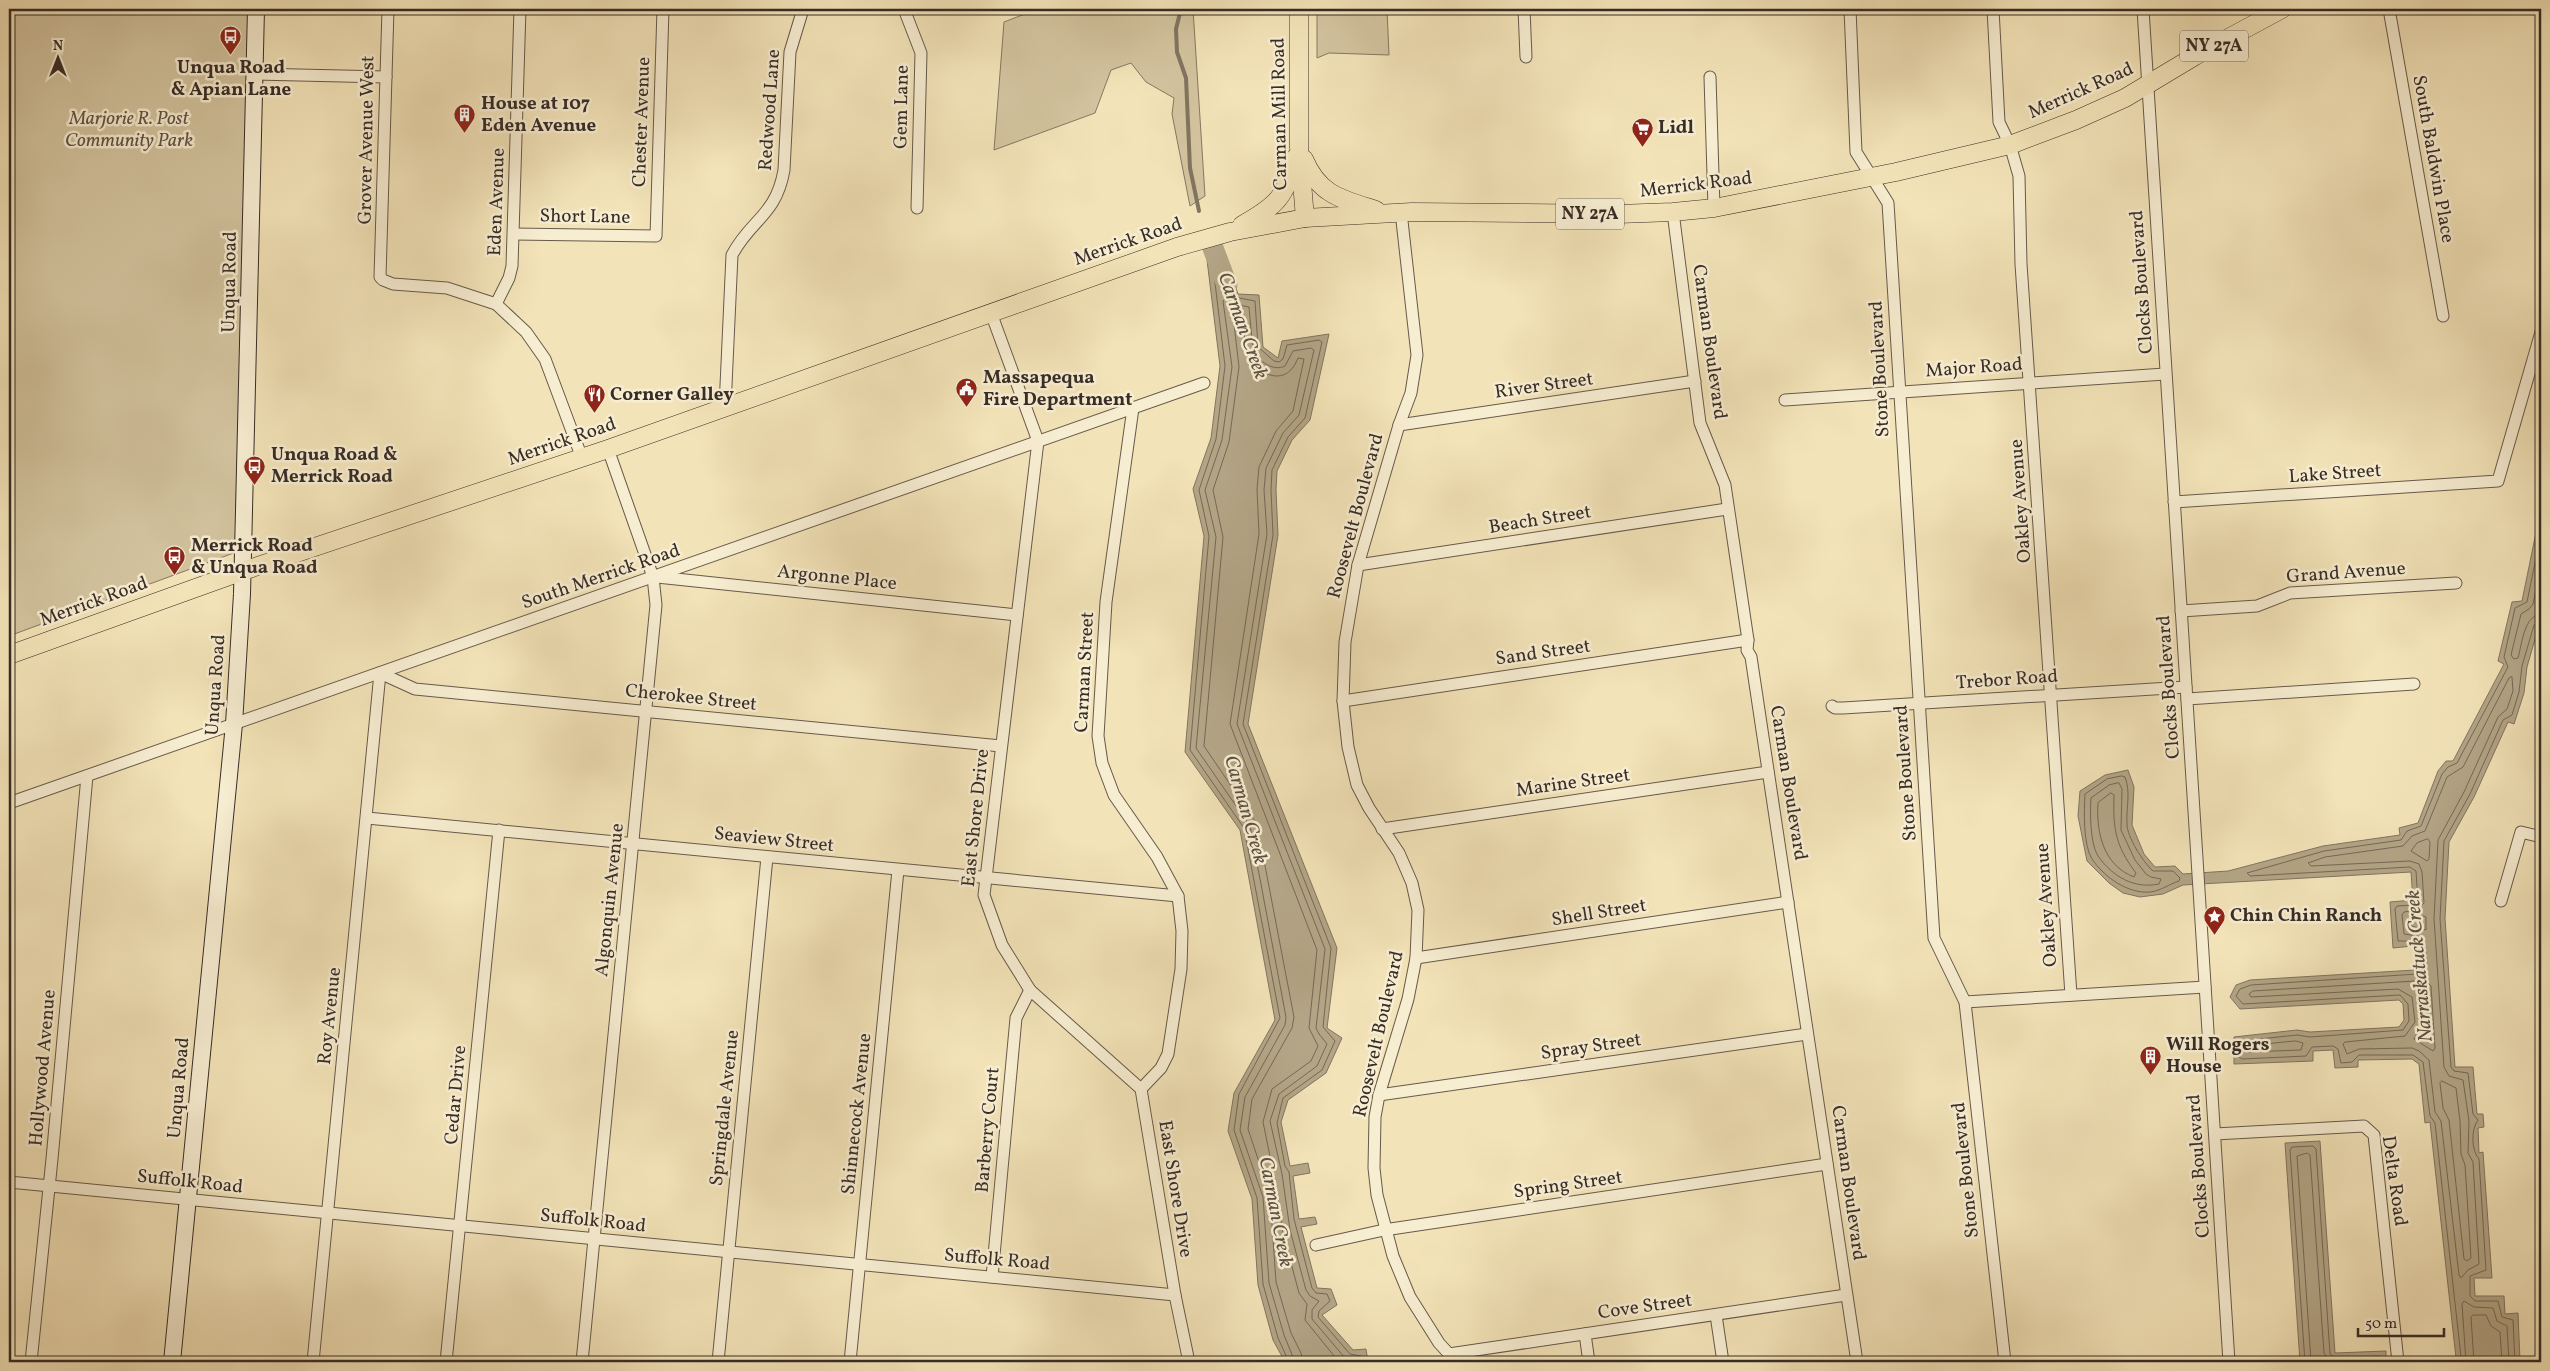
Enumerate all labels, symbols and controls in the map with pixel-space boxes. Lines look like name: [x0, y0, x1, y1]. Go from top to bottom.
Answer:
bus stop icon: Unqua Road & Apian Lane: [219, 25, 243, 56]
road number: NY 27A: [2180, 30, 2248, 61]
north arrow: [32, 32, 82, 82]
text: N: [53, 37, 63, 56]
street label: Carman Mill Road: [1266, 37, 1294, 191]
street label: Redwood Lane: [753, 48, 787, 172]
place label: Unqua Road & Apian Lane: [171, 55, 291, 103]
street label: Grover Avenue West: [353, 55, 381, 225]
street label: Chester Avenue: [627, 56, 657, 188]
street label: Merrick Road: [2024, 56, 2138, 126]
street label: Gem Lane: [888, 65, 916, 149]
street label: South Baldwin Place: [2405, 73, 2461, 245]
place label: House at 107 Eden Avenue: [481, 91, 597, 139]
building icon: House at 107 Eden Avenue: [453, 103, 477, 134]
park label: Marjorie R. Post Community Park: [65, 106, 193, 154]
place label: Lidl: [1658, 115, 1694, 141]
supermarket icon: Lidl: [1630, 116, 1654, 147]
street label: Eden Avenue: [482, 147, 512, 257]
street label: Merrick Road: [1638, 165, 1754, 205]
road number: NY 27A: [1556, 198, 1624, 230]
street label: Short Lane: [539, 203, 631, 231]
street label: Clocks Boulevard: [2124, 209, 2160, 355]
street label: Merrick Road: [1070, 211, 1186, 273]
street label: Unqua Road: [216, 231, 244, 333]
street label: Carman Boulevard: [1685, 263, 1733, 421]
water label: Carman Creek: [1210, 269, 1274, 383]
street label: Stone Boulevard: [1863, 300, 1897, 438]
street label: Major Road: [1925, 352, 2023, 384]
place label: Massapequa Fire Department: [983, 365, 1132, 413]
street label: River Street: [1493, 366, 1595, 406]
public building icon: Massapequa Fire Department: [955, 377, 979, 408]
place label: Corner Galley: [610, 382, 734, 408]
restaurant icon: Corner Galley: [582, 383, 606, 414]
street label: Merrick Road: [504, 411, 620, 473]
street label: Roosevelt Boulevard: [1321, 430, 1391, 602]
street label: Oakley Avenue: [2004, 438, 2038, 564]
place label: Unqua Road & Merrick Road: [271, 442, 398, 490]
bus stop icon: Unqua Road & Merrick Road: [243, 454, 267, 485]
street label: Lake Street: [2288, 458, 2383, 490]
street label: Beach Street: [1487, 499, 1593, 541]
place label: Merrick Road & Unqua Road: [191, 533, 318, 581]
street label: South Merrick Road: [518, 538, 684, 616]
bus stop icon: Merrick Road & Unqua Road: [163, 545, 187, 576]
street label: Grand Avenue: [2286, 556, 2406, 590]
street label: Argonne Place: [776, 559, 898, 597]
street label: Merrick Road: [36, 570, 152, 634]
street label: Carman Street: [1069, 611, 1101, 733]
street label: Clocks Boulevard: [2151, 614, 2187, 760]
street label: Unqua Road: [199, 633, 233, 737]
street label: Sand Street: [1494, 633, 1592, 673]
street label: Trebor Road: [1955, 663, 2059, 697]
street label: Cherokee Street: [624, 678, 758, 718]
street label: Carman Boulevard: [1763, 704, 1813, 862]
street label: Stone Boulevard: [1888, 704, 1924, 842]
street label: East Shore Drive: [956, 748, 996, 888]
water label: Carman Creek: [1216, 752, 1274, 868]
street label: Marine Street: [1514, 762, 1632, 804]
street label: Seaview Street: [713, 821, 836, 859]
street label: Algonquin Avenue: [589, 822, 631, 978]
street label: Oakley Avenue: [2030, 842, 2064, 968]
water label: Narraskatuck Creek: [2399, 889, 2441, 1043]
street label: Shell Street: [1550, 893, 1649, 933]
place label: Chin Chin Ranch: [2230, 903, 2382, 929]
place icon: Chin Chin Ranch: [2202, 904, 2226, 935]
street label: Roosevelt Boulevard: [1347, 948, 1411, 1120]
street label: Roy Avenue: [312, 966, 348, 1066]
street label: Hollywood Avenue: [23, 989, 63, 1147]
street label: Spray Street: [1539, 1027, 1643, 1067]
street label: Springdale Avenue: [704, 1029, 746, 1187]
street label: Shinnecock Avenue: [836, 1032, 878, 1196]
place label: Will Rogers House: [2166, 1032, 2270, 1080]
street label: Unqua Road: [162, 1036, 196, 1140]
street label: Cedar Drive: [439, 1044, 473, 1146]
building icon: Will Rogers House: [2138, 1044, 2162, 1075]
street label: Barberry Court: [970, 1066, 1006, 1194]
street label: Clocks Boulevard: [2181, 1093, 2217, 1239]
street label: Stone Boulevard: [1946, 1101, 1986, 1239]
street label: Carman Boulevard: [1824, 1104, 1872, 1262]
street label: East Shore Drive: [1151, 1119, 1199, 1259]
street label: Delta Road: [2375, 1134, 2413, 1228]
water label: Carman Creek: [1251, 1154, 1299, 1270]
street label: Suffolk Road: [136, 1164, 244, 1200]
street label: Spring Street: [1512, 1164, 1624, 1206]
street label: Suffolk Road: [539, 1203, 647, 1239]
street label: Suffolk Road: [943, 1242, 1051, 1278]
street label: Cove Street: [1596, 1287, 1694, 1326]
scale bar: [2358, 1306, 2444, 1338]
text: 50 m: [2365, 1314, 2397, 1335]

